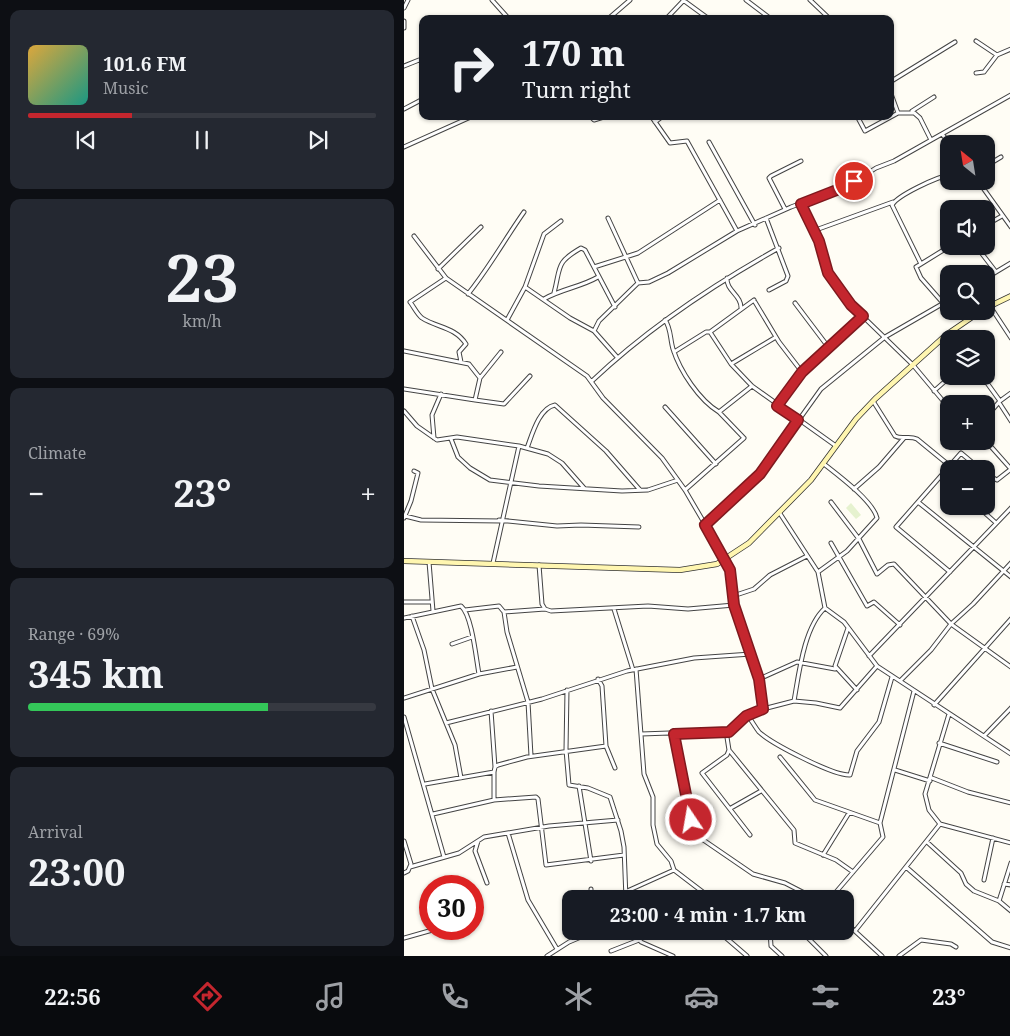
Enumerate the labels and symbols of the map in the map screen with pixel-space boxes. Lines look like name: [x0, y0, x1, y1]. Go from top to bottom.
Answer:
north arrow: [940, 135, 995, 190]
pin: [833, 160, 875, 202]
position arrow: [664, 793, 716, 845]
speed limit sign: 30: [419, 875, 484, 940]

